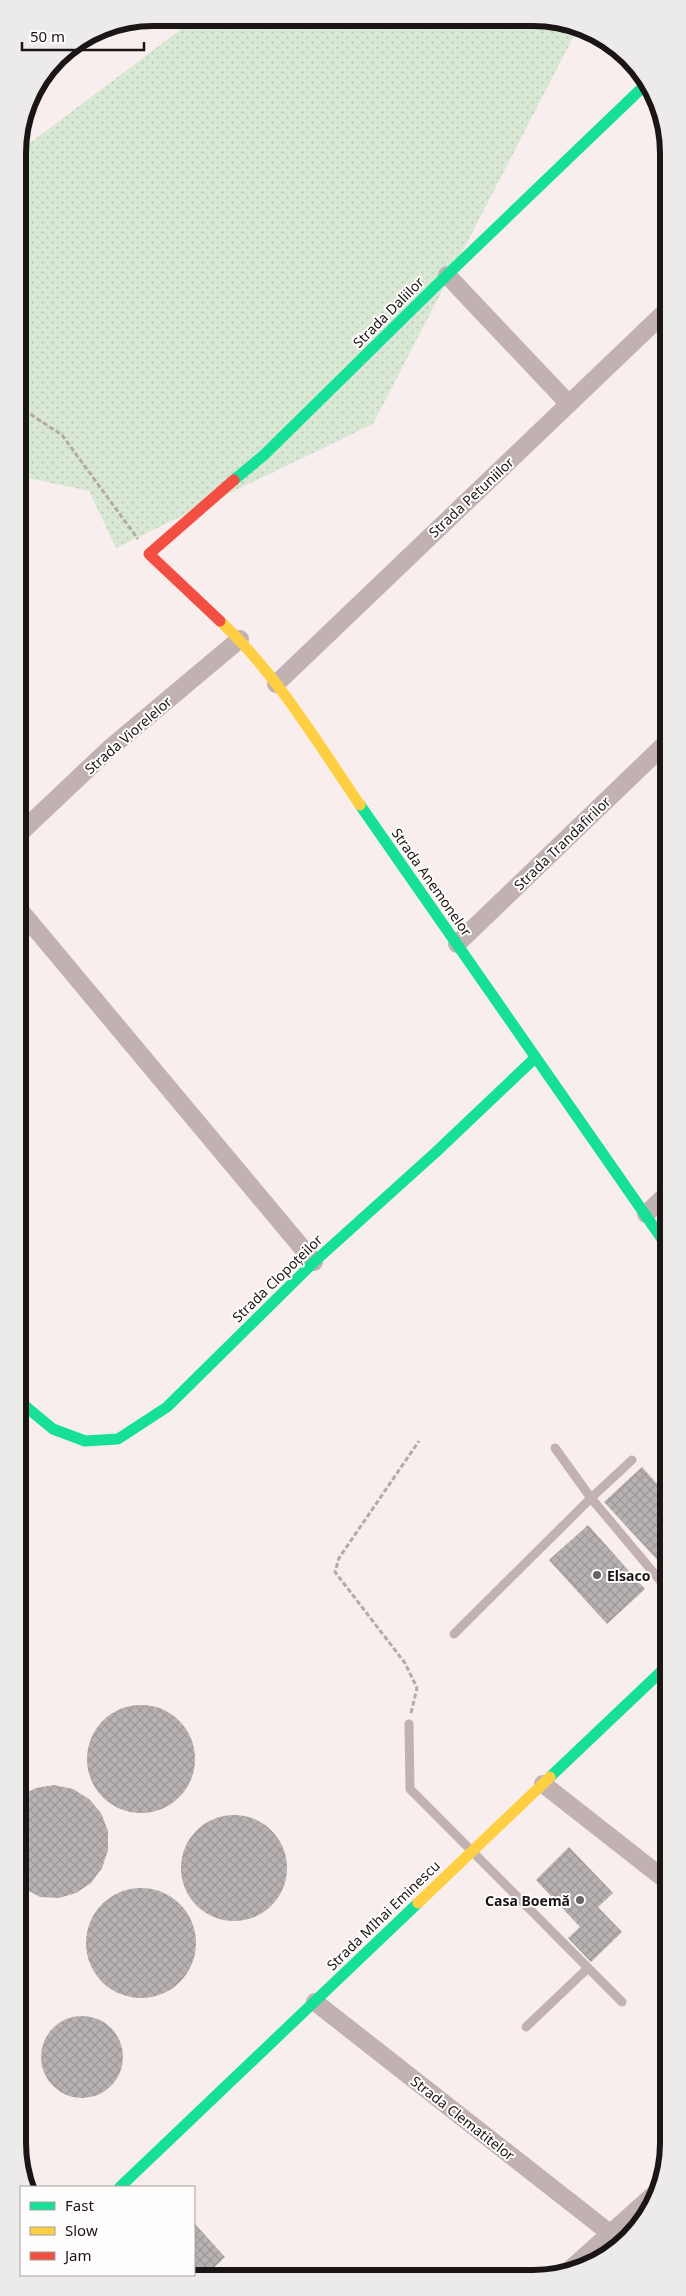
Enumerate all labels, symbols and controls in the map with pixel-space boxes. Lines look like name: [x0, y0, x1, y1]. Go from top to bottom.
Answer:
scale bar: [22, 20, 145, 52]
text: 50 m: [30, 26, 65, 46]
street label: Strada Daliilor: [348, 272, 428, 352]
street label: Strada Petuniilor: [424, 452, 518, 541]
street label: Strada Viorelelor: [80, 692, 176, 778]
street label: Strada Trandafirilor: [510, 792, 615, 894]
street label: Strada Anemonelor: [388, 824, 477, 940]
street label: Strada Clopoțeilor: [228, 1230, 326, 1326]
place label: Elsaco: [607, 1566, 651, 1585]
marker: Elsaco: [591, 1569, 603, 1581]
street label: Strada MIhai Eminescu: [322, 1856, 444, 1974]
place label: Casa Boemă: [485, 1891, 570, 1910]
marker: Casa Boemă: [574, 1894, 586, 1906]
street label: Strada Clematitelor: [407, 2071, 519, 2165]
legend: [20, 2186, 195, 2276]
text: Fast: [65, 2195, 94, 2215]
text: Slow: [65, 2220, 98, 2240]
text: Jam: [63, 2245, 92, 2265]

